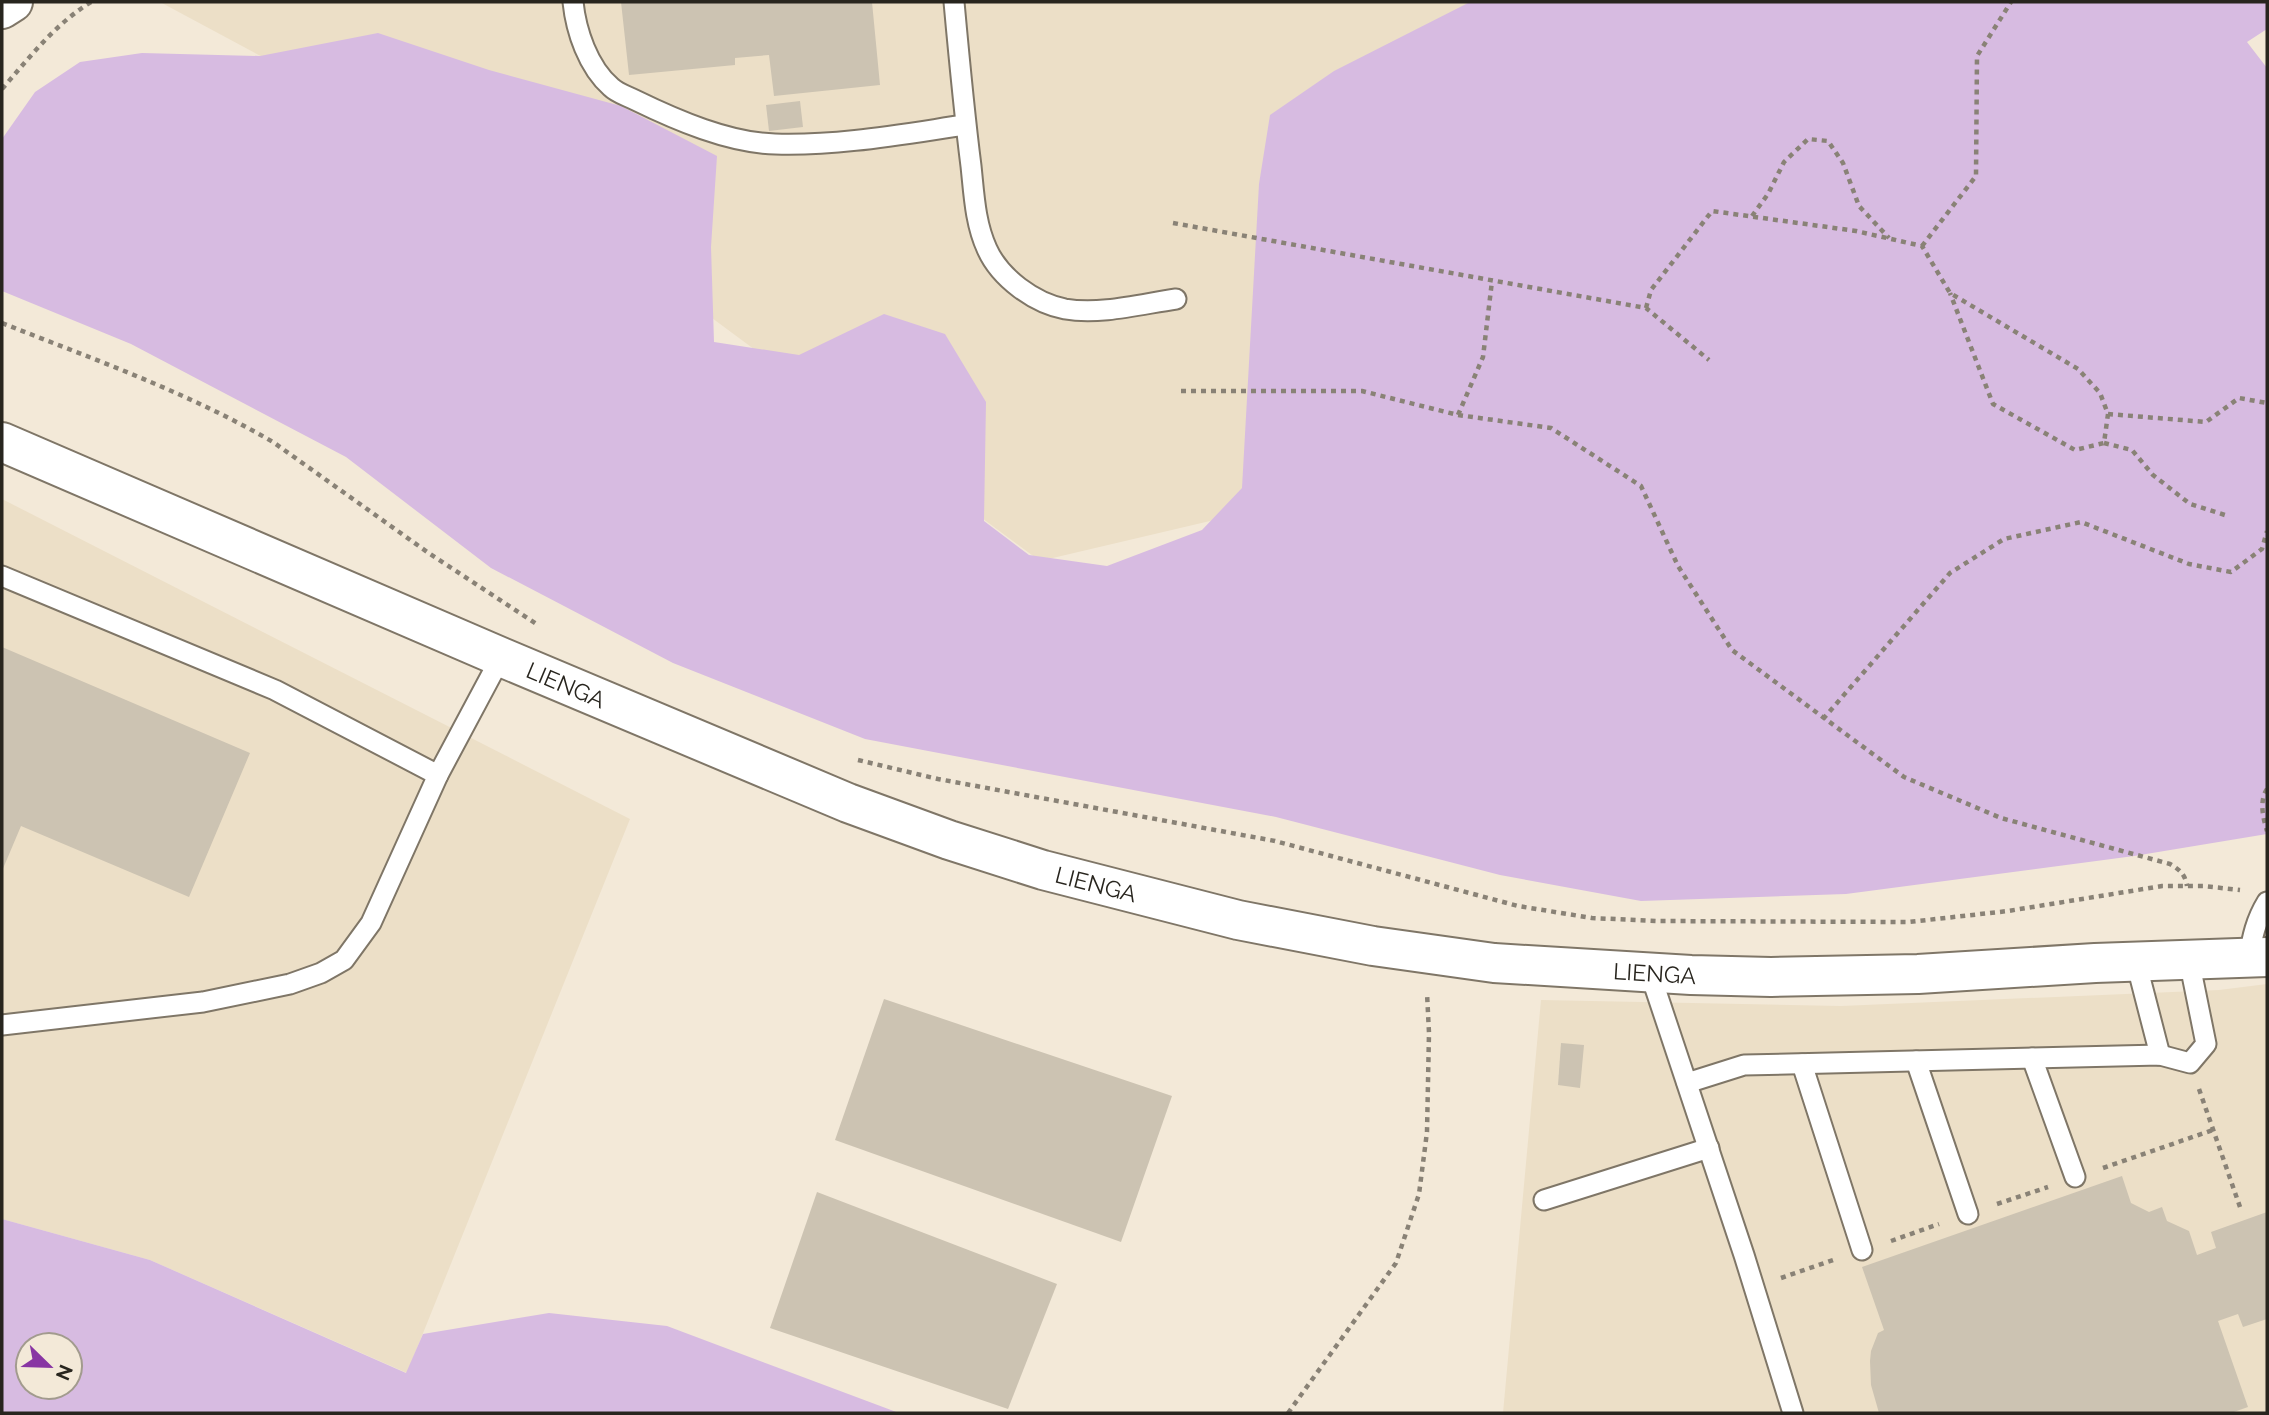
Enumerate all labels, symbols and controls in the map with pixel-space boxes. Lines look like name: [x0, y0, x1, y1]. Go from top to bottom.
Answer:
street label: LIENGA: [523, 656, 610, 713]
street label: LIENGA: [1053, 860, 1140, 907]
street label: LIENGA: [1612, 957, 1697, 989]
north arrow: [14, 1331, 84, 1401]
text: N: [52, 1362, 78, 1384]

